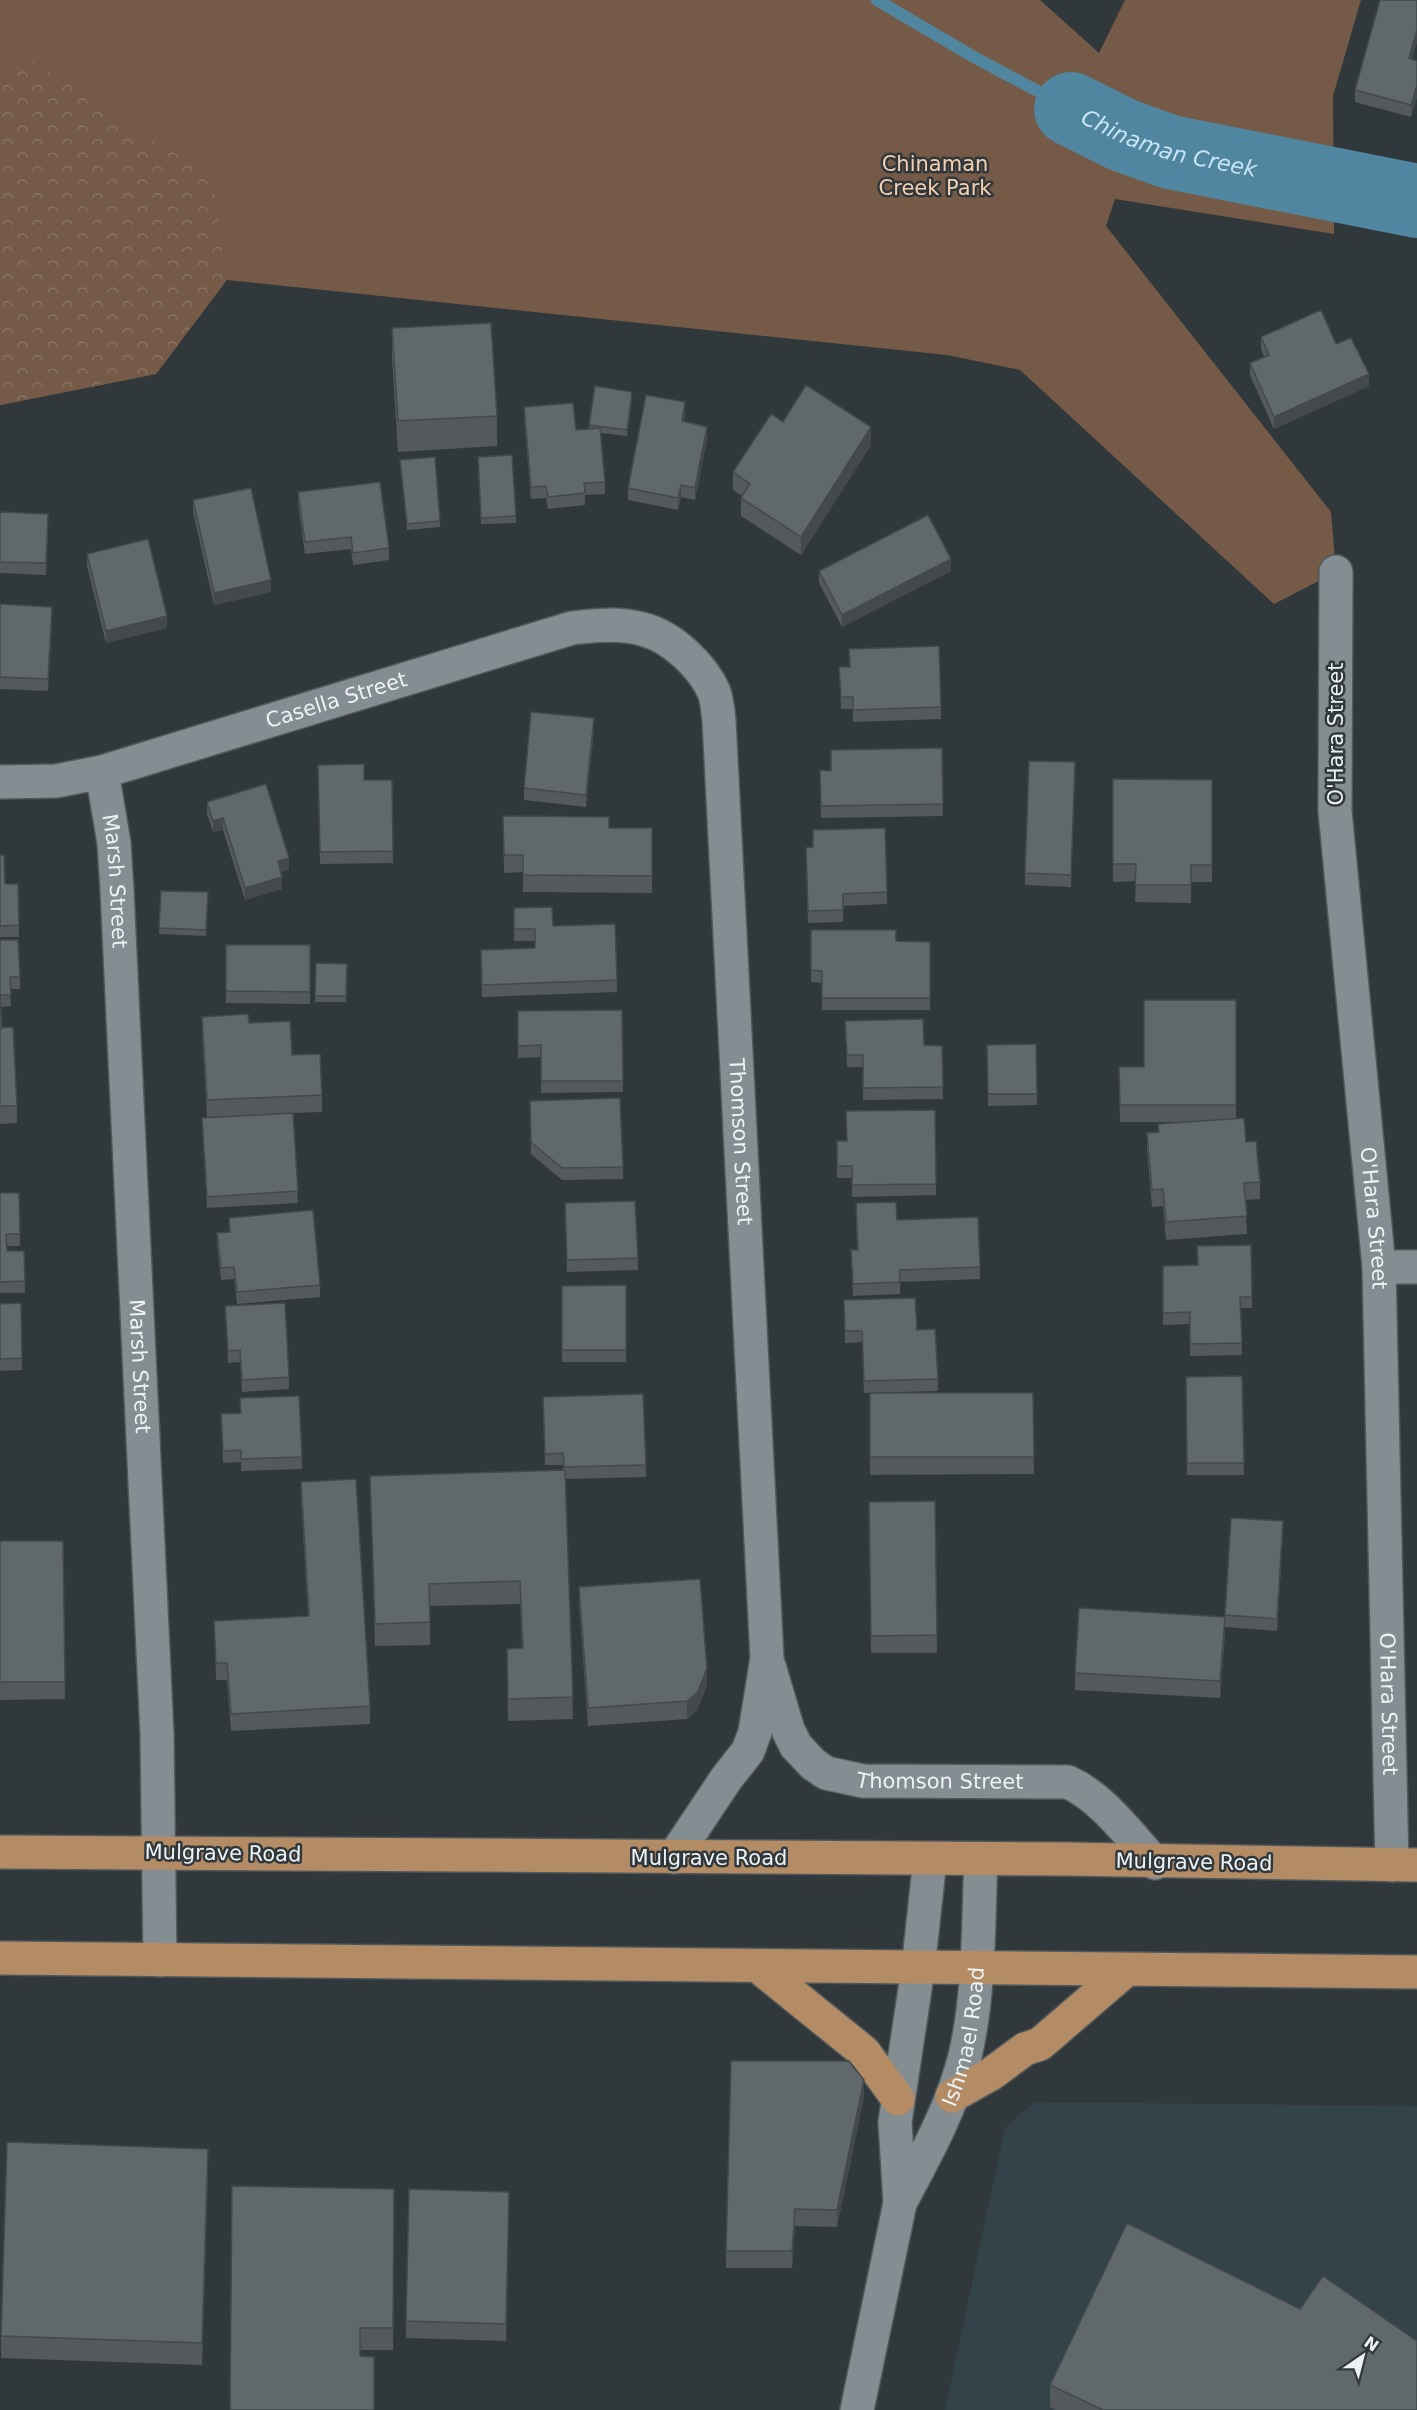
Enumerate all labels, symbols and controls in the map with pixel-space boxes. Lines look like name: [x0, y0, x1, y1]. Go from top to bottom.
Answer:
water label: Chinaman Creek: [1077, 104, 1260, 182]
park label: Chinaman Creek Park: [879, 152, 992, 200]
street label: O'Hara Street: [1324, 663, 1348, 805]
street label: Casella Street: [263, 667, 410, 733]
street label: Marsh Street: [97, 812, 132, 949]
street label: Thomson Street: [724, 1057, 757, 1226]
street label: O'Hara Street: [1355, 1146, 1391, 1290]
street label: Marsh Street: [124, 1299, 155, 1434]
street label: O'Hara Street: [1375, 1632, 1402, 1776]
street label: Thomson Street: [853, 1768, 1024, 1794]
street label: Mulgrave Road: [144, 1840, 302, 1866]
street label: Mulgrave Road: [631, 1846, 787, 1870]
street label: Mulgrave Road: [1115, 1849, 1273, 1875]
street label: Ishmael Road: [937, 1966, 989, 2110]
north arrow: [1333, 2326, 1393, 2386]
text: N: [1360, 2333, 1382, 2356]

